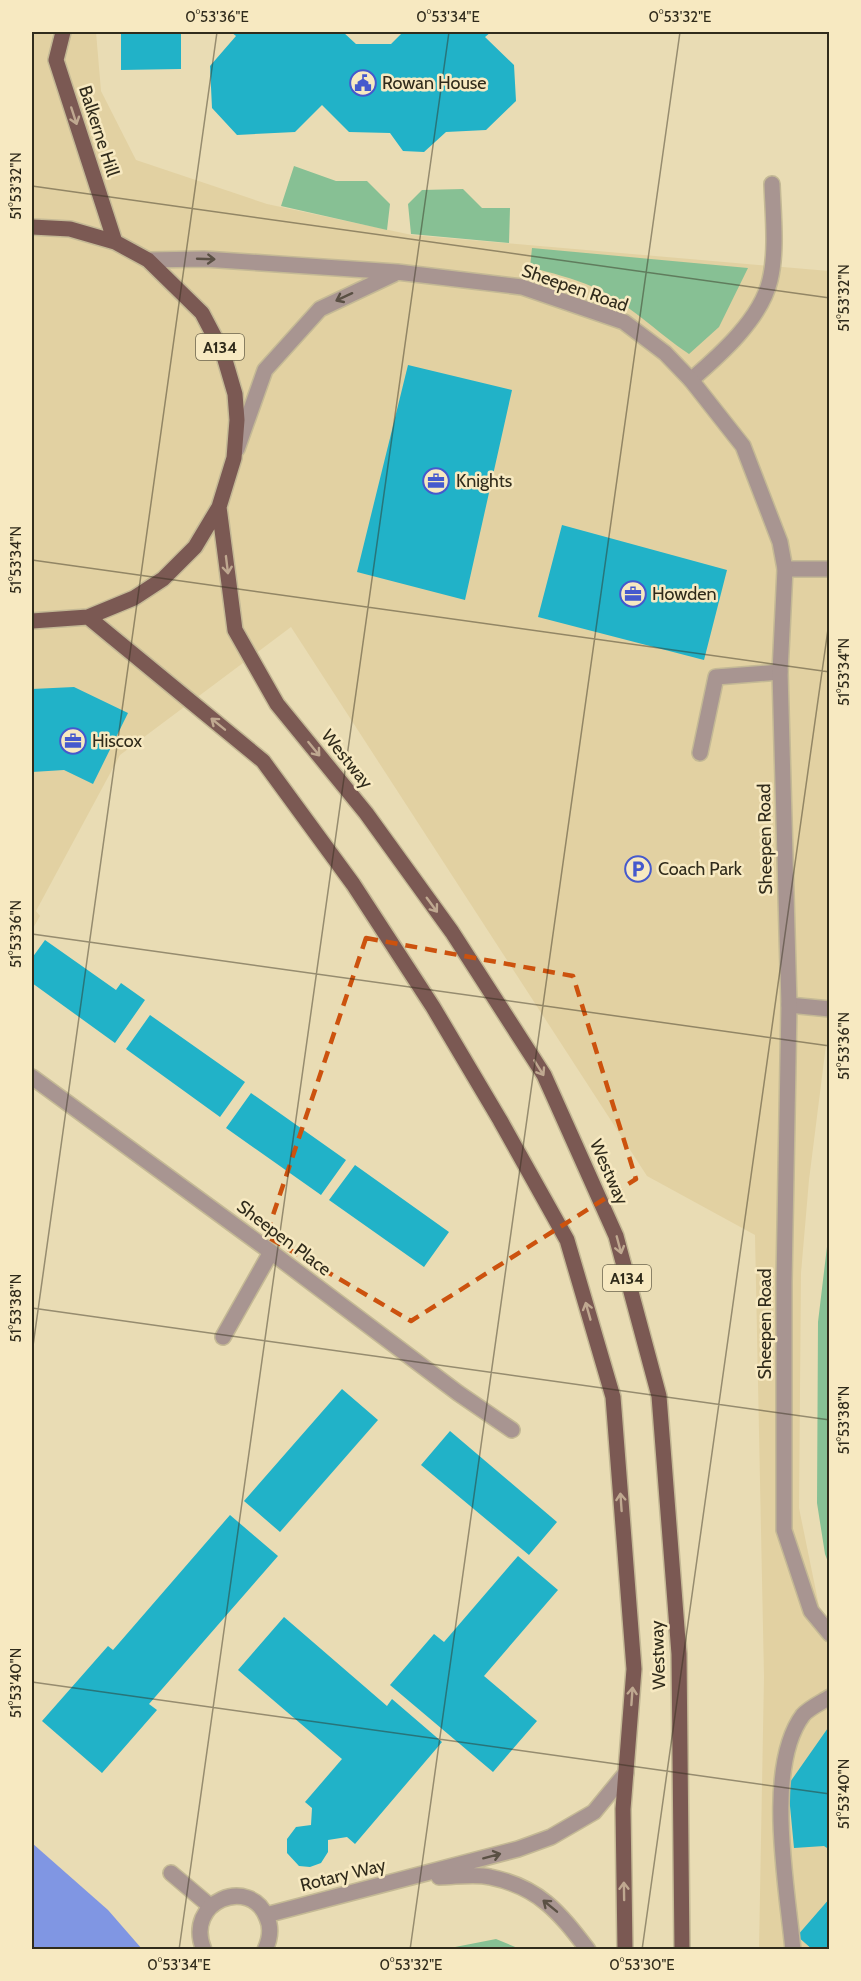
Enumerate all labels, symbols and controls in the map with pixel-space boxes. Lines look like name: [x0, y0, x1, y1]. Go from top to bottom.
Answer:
text: 0°53'36"E: [185, 8, 249, 26]
text: 0°53'34"E: [416, 8, 480, 26]
text: 0°53'32"E: [649, 8, 711, 26]
public building icon: Rowan House: [348, 68, 378, 98]
place label: Rowan House: [382, 72, 487, 94]
street label: Balkerne Hill: [74, 83, 124, 180]
one-way arrow: [69, 106, 80, 125]
text: 51°53'32"N: [7, 152, 25, 220]
one-way arrow: [196, 254, 216, 265]
street label: Sheepen Road: [519, 260, 631, 316]
text: 51°53'32"N: [835, 264, 853, 332]
one-way arrow: [336, 292, 354, 304]
road number: A134: [196, 334, 244, 360]
office icon: Knights: [421, 466, 451, 496]
place label: Knights: [456, 470, 512, 492]
text: 51°53'34"N: [7, 526, 25, 594]
one-way arrow: [221, 555, 232, 575]
office icon: Howden: [618, 579, 648, 609]
place label: Howden: [652, 583, 717, 605]
text: 51°53'34"N: [835, 638, 853, 706]
one-way arrow: [210, 718, 226, 731]
street label: Westway: [317, 725, 377, 793]
office icon: Hiscox: [58, 726, 88, 756]
place label: Hiscox: [92, 730, 142, 752]
one-way arrow: [308, 741, 321, 757]
street label: Sheepen Road: [753, 783, 777, 895]
parking icon: Coach Park: [623, 854, 653, 884]
place label: Coach Park: [658, 858, 743, 880]
one-way arrow: [426, 896, 438, 912]
text: 51°53'36"N: [7, 900, 25, 968]
text: 51°53'36"N: [835, 1012, 853, 1080]
one-way arrow: [533, 1059, 546, 1076]
street label: Westway: [585, 1136, 633, 1208]
street label: Sheepen Place: [233, 1195, 335, 1281]
one-way arrow: [614, 1235, 625, 1254]
road number: A134: [603, 1265, 651, 1291]
street label: Sheepen Road: [754, 1269, 776, 1380]
text: 51°53'38"N: [7, 1274, 25, 1342]
one-way arrow: [582, 1302, 593, 1321]
text: 51°53'38"N: [835, 1386, 853, 1454]
one-way arrow: [615, 1492, 626, 1512]
street label: Westway: [646, 1620, 670, 1690]
text: 51°53'40"N: [7, 1648, 25, 1718]
one-way arrow: [627, 1687, 638, 1707]
text: 51°53'40"N: [835, 1759, 853, 1829]
one-way arrow: [482, 1850, 501, 1862]
street label: Rotary Way: [298, 1854, 388, 1896]
one-way arrow: [619, 1882, 630, 1902]
one-way arrow: [542, 1899, 558, 1912]
text: 0°53'34"E: [147, 1956, 211, 1974]
text: 0°53'32"E: [380, 1956, 442, 1974]
text: 0°53'30"E: [609, 1956, 675, 1974]

